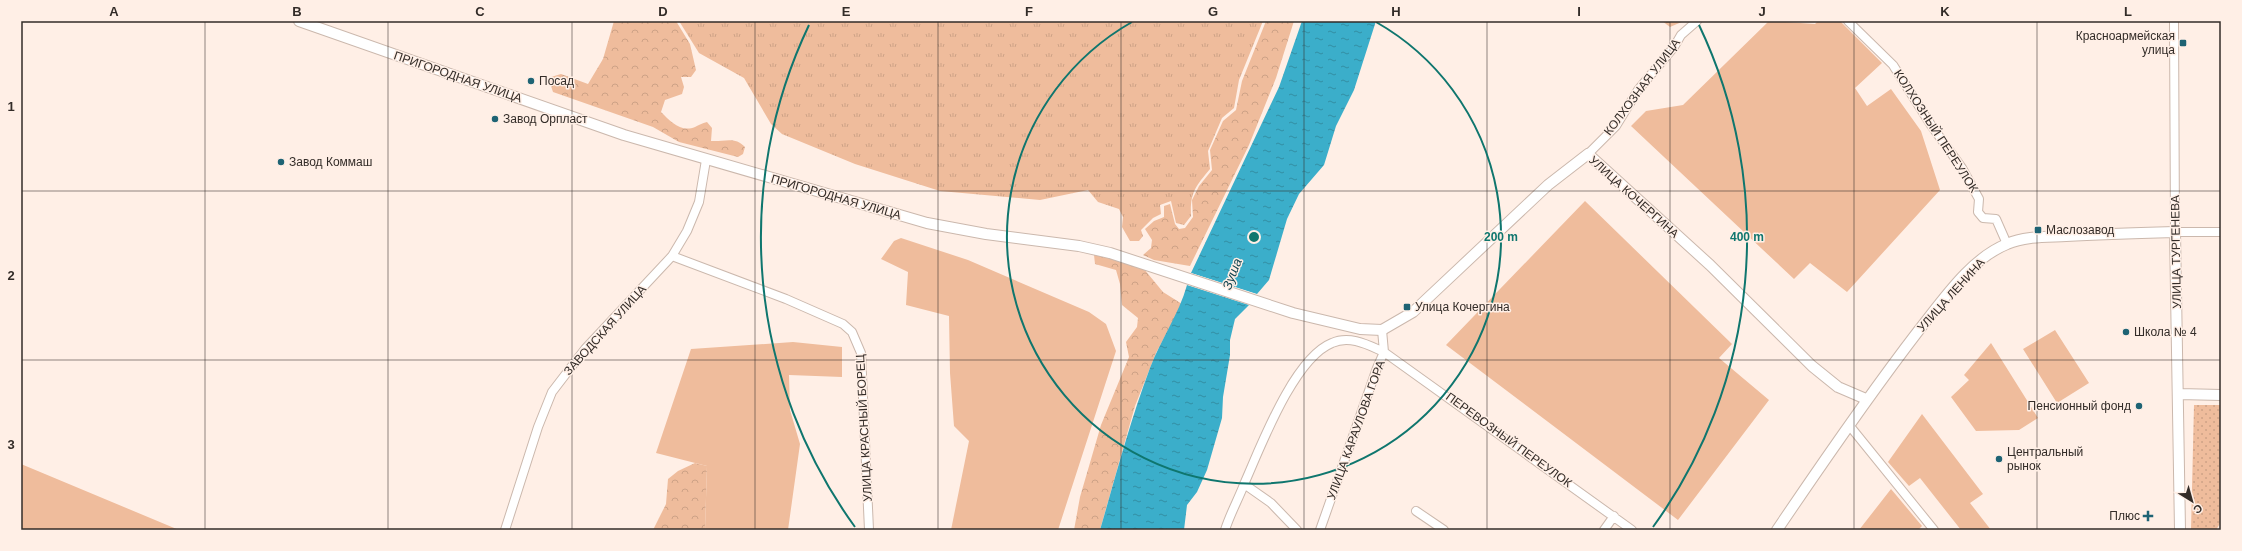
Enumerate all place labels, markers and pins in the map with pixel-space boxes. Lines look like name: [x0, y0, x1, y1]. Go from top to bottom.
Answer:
place label: Красноармейская улица: [2076, 29, 2175, 57]
marker: Красноармейская улица: [2178, 38, 2188, 48]
place label: Посад: [539, 74, 574, 88]
marker: Посад: [526, 76, 536, 86]
place label: Завод Орпласт: [503, 112, 588, 126]
marker: Завод Орпласт: [490, 114, 500, 124]
place label: Завод Коммаш: [289, 155, 372, 169]
marker: Завод Коммаш: [276, 157, 286, 167]
place label: Маслозавод: [2046, 223, 2114, 237]
marker: Маслозавод: [2033, 225, 2043, 235]
centre of rings: [1247, 230, 1261, 244]
place label: Улица Кочергина: [1415, 300, 1510, 314]
marker: Улица Кочергина: [1402, 302, 1412, 312]
place label: Школа № 4: [2134, 325, 2197, 339]
marker: Школа № 4: [2121, 327, 2131, 337]
place label: Пенсионный фонд: [2028, 399, 2131, 413]
marker: Пенсионный фонд: [2134, 401, 2144, 411]
place label: Центральный рынок: [2007, 445, 2083, 473]
marker: Центральный рынок: [1994, 454, 2004, 464]
place label: Плюс: [2109, 509, 2140, 523]
marker: Плюс: [2143, 511, 2153, 521]

